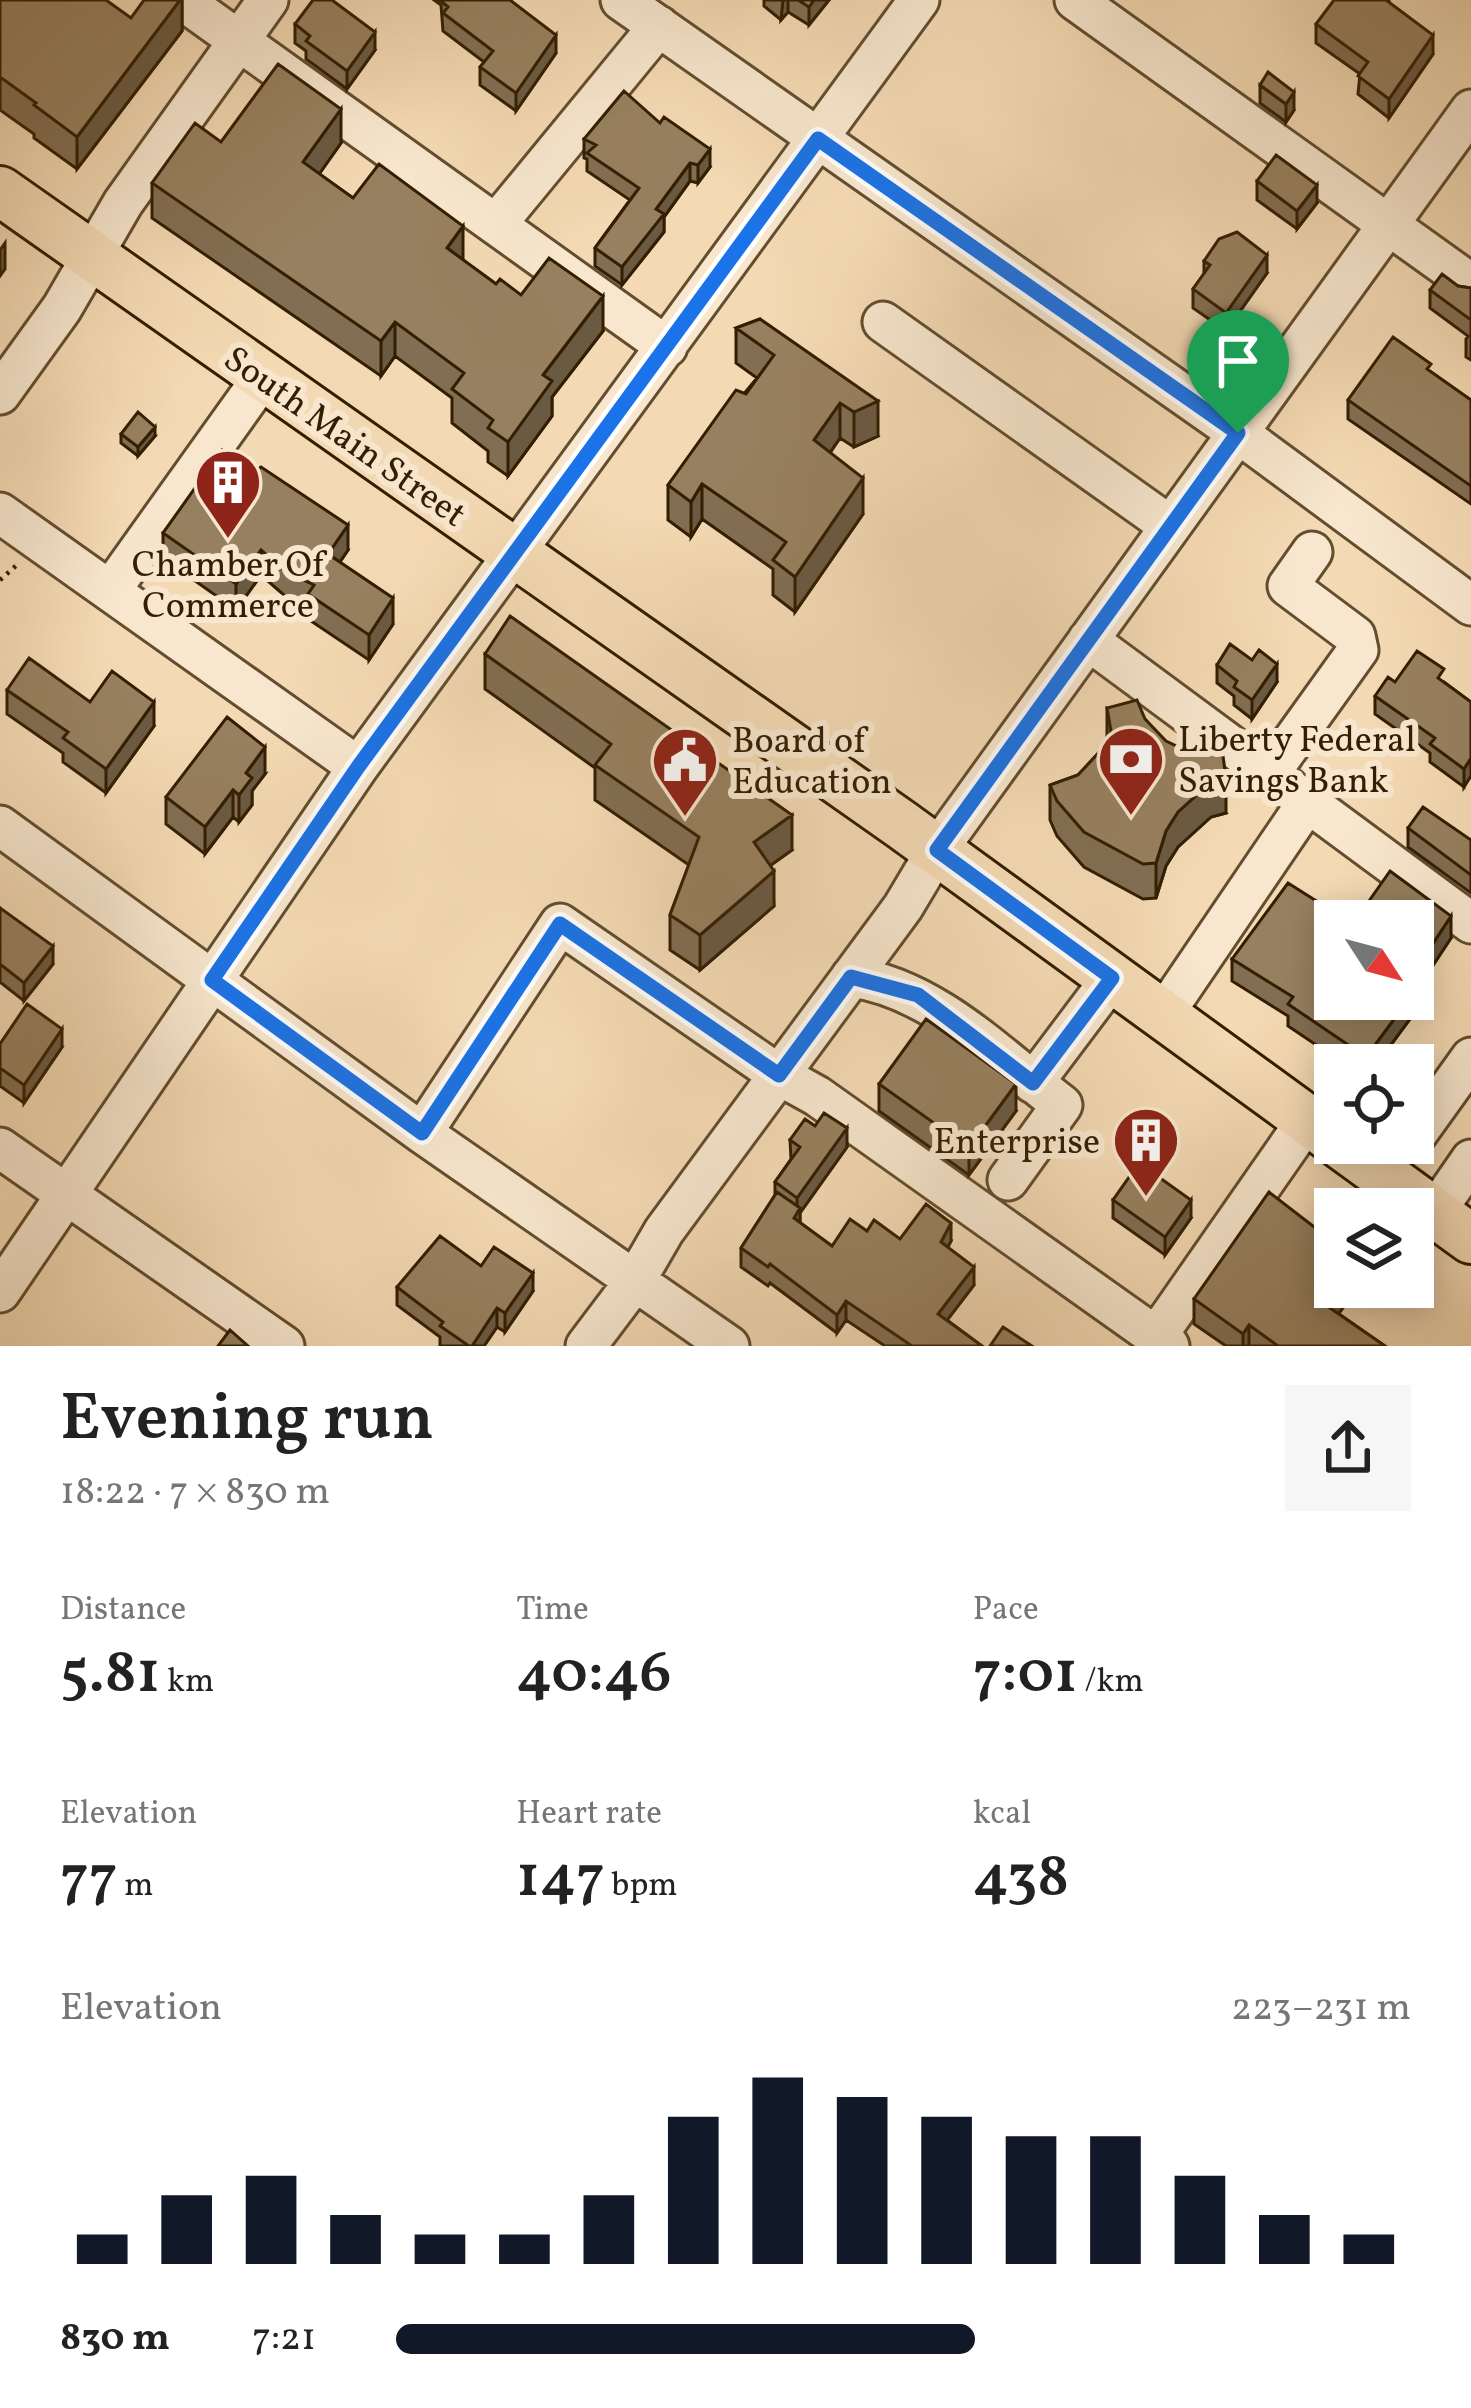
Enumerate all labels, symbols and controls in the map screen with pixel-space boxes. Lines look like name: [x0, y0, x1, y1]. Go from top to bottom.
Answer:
pin: [1187, 310, 1289, 433]
icon: arrive: [1205, 328, 1271, 394]
street label: South Main Street: [212, 336, 475, 541]
building icon: Chamber Of Commerce: [193, 447, 263, 541]
place label: Chamber Of Commerce: [132, 542, 328, 633]
place label: Liberty Federal Savings Bank: [1178, 717, 1416, 808]
place label: Board of Education: [732, 718, 892, 809]
bank icon: Liberty Federal Savings Bank: [1096, 724, 1166, 818]
public building icon: Board of Education: [650, 725, 720, 819]
north arrow: [1314, 900, 1434, 1020]
map controls: [1314, 900, 1434, 1308]
button: locate: [1314, 1044, 1434, 1164]
building icon: Enterprise: [1111, 1105, 1181, 1199]
place label: Enterprise: [933, 1119, 1100, 1169]
button: layers: [1314, 1188, 1434, 1308]
text: Evening run: [60, 1375, 434, 1467]
button: share: [1285, 1385, 1411, 1511]
text: 18:22 · 7 × 830 m: [60, 1466, 330, 1520]
text: Distance: [60, 1588, 186, 1634]
text: Time: [516, 1588, 589, 1634]
text: Pace: [973, 1588, 1039, 1634]
text: 5.81: [60, 1634, 160, 1717]
text: 40:46: [516, 1634, 672, 1717]
text: 7:01: [973, 1634, 1078, 1717]
text: km: [160, 1660, 214, 1706]
text: /km: [1078, 1660, 1144, 1706]
text: Elevation: [60, 1792, 197, 1838]
text: Heart rate: [516, 1792, 662, 1838]
text: kcal: [973, 1792, 1031, 1838]
text: 77: [60, 1838, 118, 1921]
text: 147: [516, 1838, 605, 1921]
text: 438: [973, 1838, 1069, 1921]
text: m: [118, 1864, 154, 1910]
text: bpm: [605, 1864, 678, 1910]
text: Elevation: [60, 1982, 222, 2036]
text: 223–231 m: [1231, 1982, 1411, 2036]
text: 830 m: [60, 2312, 170, 2366]
text: 7:21: [252, 2312, 316, 2366]

